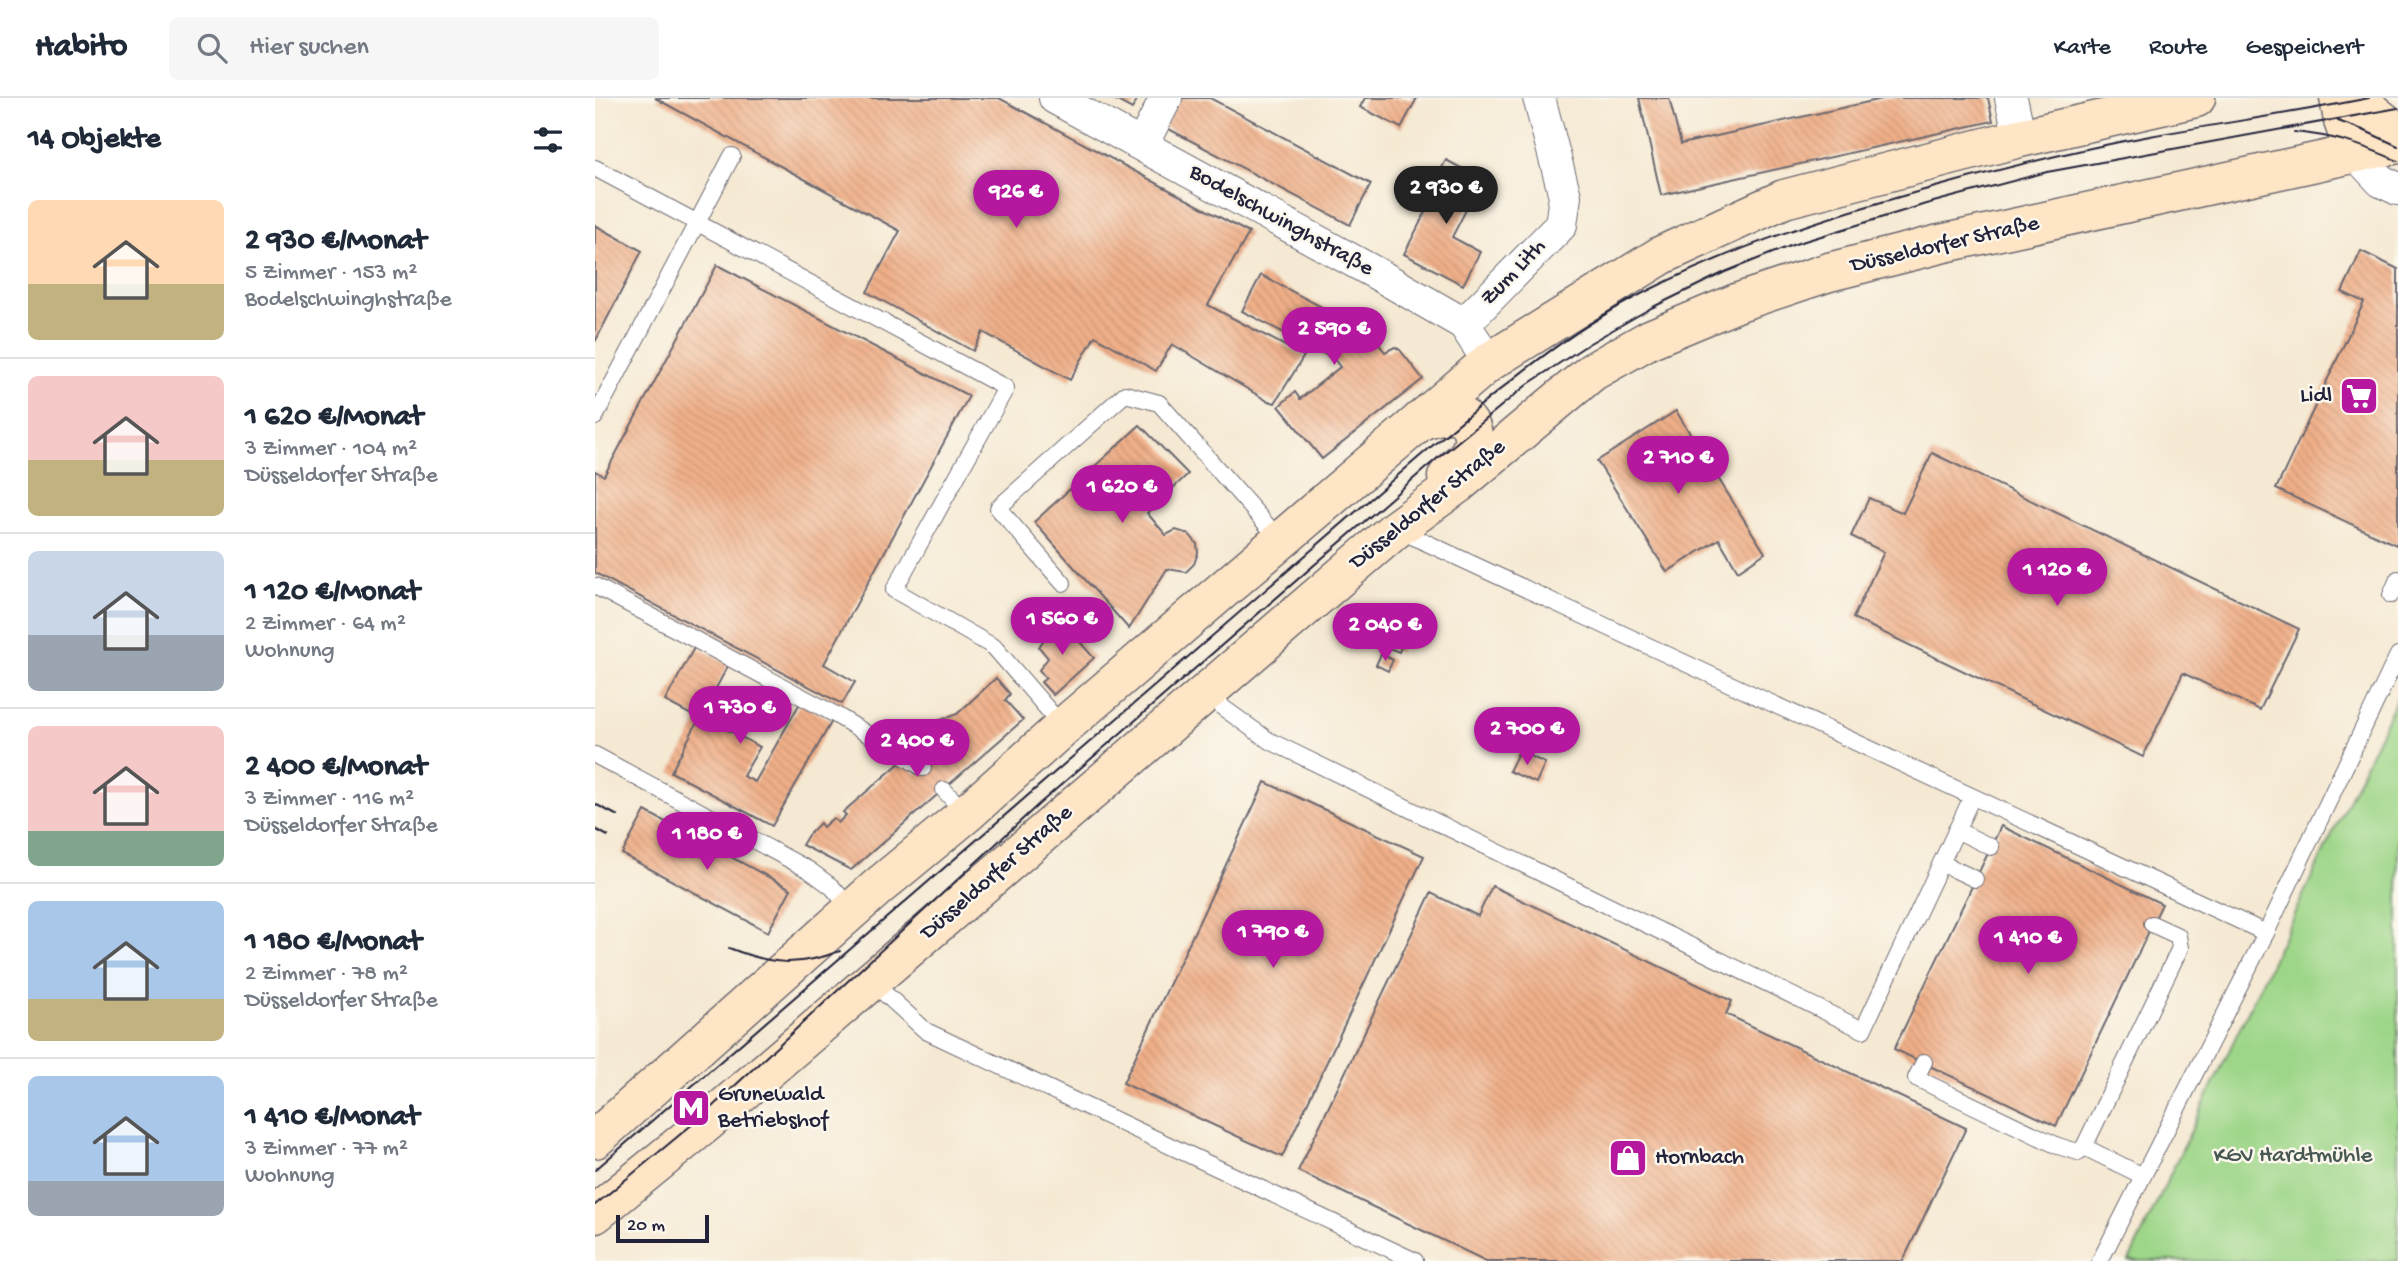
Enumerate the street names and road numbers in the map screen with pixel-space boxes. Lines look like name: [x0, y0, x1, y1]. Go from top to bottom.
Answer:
street label: Bodelschwinghstraße: [1183, 159, 1379, 283]
street label: Düsseldorfer Straße: [1846, 210, 2043, 280]
street label: Zum Lith: [1476, 234, 1552, 312]
street label: Düsseldorfer Straße: [1343, 433, 1512, 577]
street label: Düsseldorfer Straße: [914, 799, 1079, 948]

